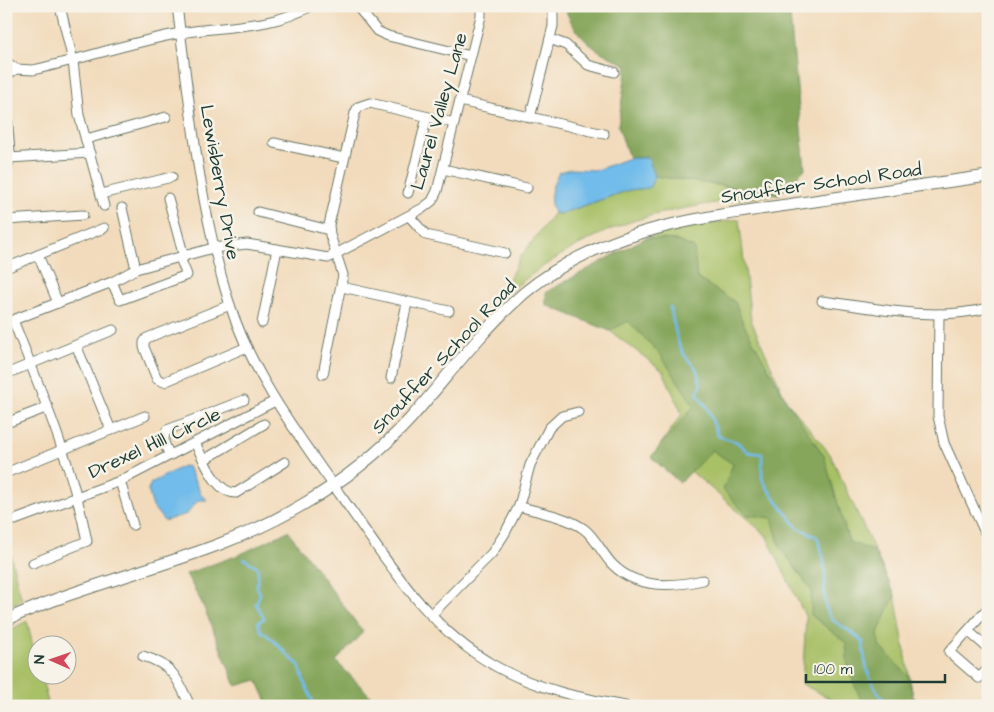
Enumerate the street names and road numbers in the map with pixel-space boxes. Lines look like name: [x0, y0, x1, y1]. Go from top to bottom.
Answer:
street label: Laurel Valley Lane: [404, 30, 476, 193]
street label: Lewisberry Drive: [192, 103, 246, 262]
street label: Snouffer School Road: [719, 156, 923, 211]
street label: Snouffer School Road: [365, 274, 523, 440]
street label: Drexel Hill Circle: [84, 401, 225, 486]

